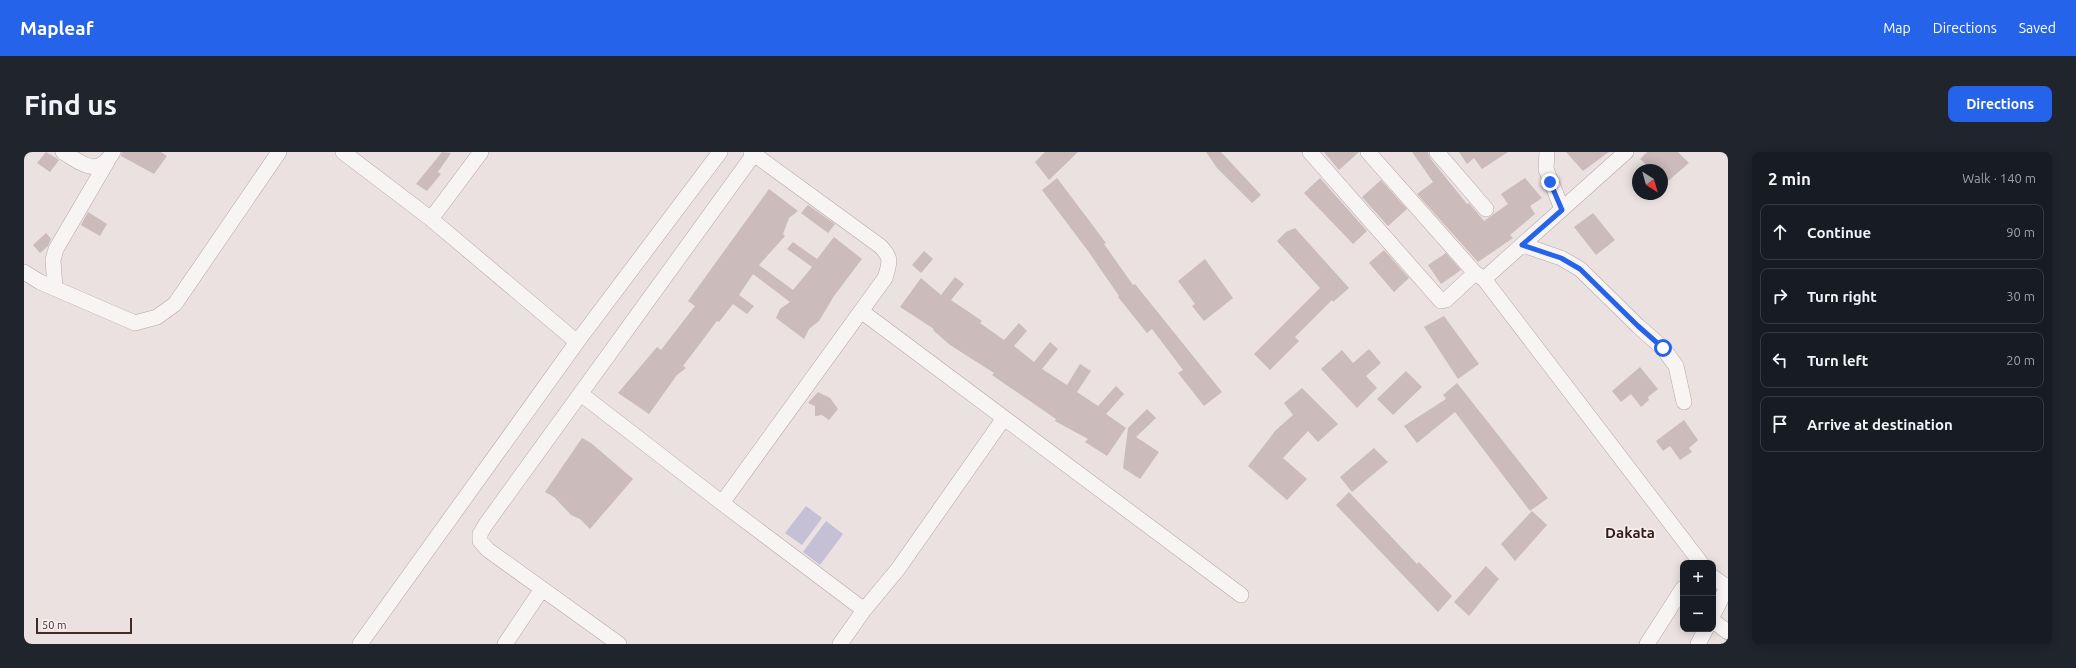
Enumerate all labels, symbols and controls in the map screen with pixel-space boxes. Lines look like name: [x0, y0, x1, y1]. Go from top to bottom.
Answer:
text: Mapleaf: [20, 17, 93, 39]
text: Map: [1883, 20, 1911, 36]
text: Directions: [1933, 20, 1997, 36]
text: Saved: [2019, 20, 2056, 36]
button: Directions: [1948, 86, 2052, 122]
text: Find us: [24, 89, 117, 120]
north arrow: [1632, 164, 1668, 200]
text: 2 min: [1768, 169, 1811, 188]
text: Walk · 140 m: [1962, 171, 2036, 185]
route end: [1541, 173, 1559, 191]
icon: ahead: [1769, 221, 1791, 243]
text: Continue: [1807, 224, 1871, 241]
text: 90 m: [2006, 225, 2035, 239]
icon: right: [1769, 285, 1791, 307]
text: Turn right: [1807, 288, 1877, 305]
text: 30 m: [2006, 289, 2035, 303]
route start: [1654, 339, 1672, 357]
icon: left: [1769, 349, 1791, 371]
text: Turn left: [1807, 352, 1868, 369]
text: 20 m: [2006, 353, 2035, 367]
icon: arrive: [1769, 413, 1791, 435]
text: Arrive at destination: [1807, 416, 1953, 433]
district label: Dakata: [1605, 524, 1655, 541]
map controls: [1680, 560, 1716, 632]
button: +: [1680, 560, 1716, 596]
button: −: [1680, 596, 1716, 632]
scale bar: [36, 616, 132, 635]
text: 50 m: [42, 619, 66, 631]

